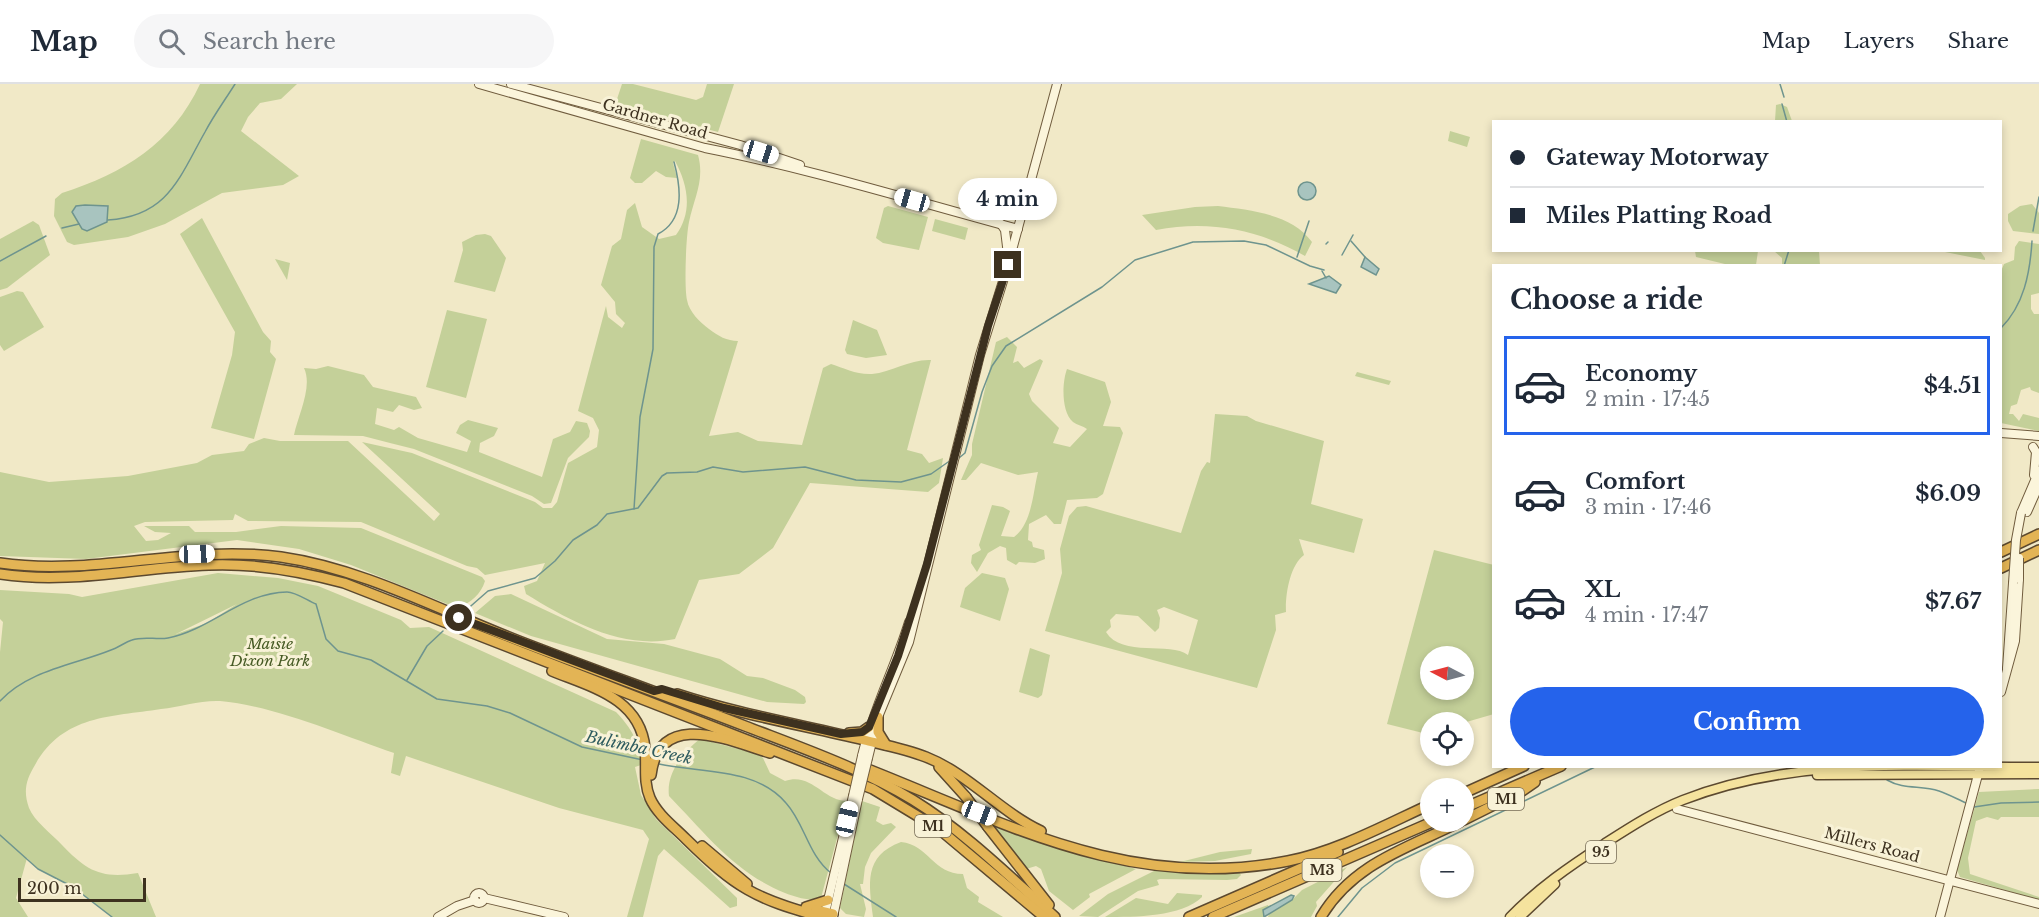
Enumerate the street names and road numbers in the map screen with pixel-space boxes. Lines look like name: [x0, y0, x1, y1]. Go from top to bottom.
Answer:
street label: Gardner Road: [600, 94, 710, 143]
road number: M1: [1488, 788, 1524, 810]
road number: M1: [915, 815, 951, 837]
street label: Millers Road: [1822, 823, 1922, 866]
road number: 95: [1586, 841, 1616, 863]
road number: M3: [1302, 859, 1342, 881]

